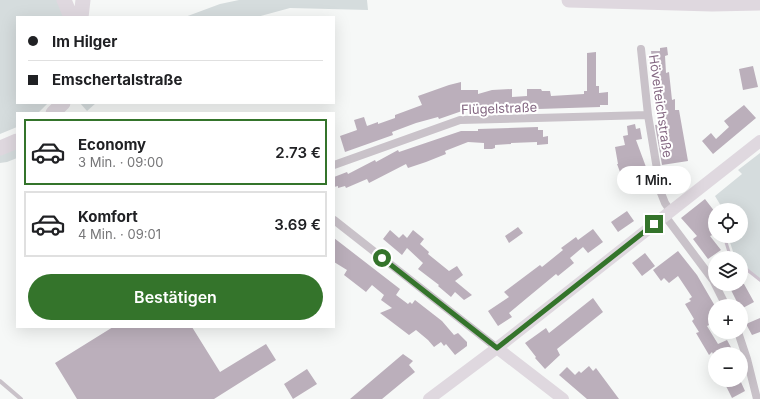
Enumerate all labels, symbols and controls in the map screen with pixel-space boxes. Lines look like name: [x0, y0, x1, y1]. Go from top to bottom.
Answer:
text: Im Hilger: [52, 32, 117, 51]
street label: Hövelteichstraße: [646, 53, 676, 159]
text: Emschertalstraße: [52, 70, 182, 89]
street label: Flügelstraße: [461, 99, 537, 117]
icon: car: [30, 134, 66, 170]
text: Economy: [78, 135, 146, 154]
text: 2.73 €: [275, 143, 321, 162]
text: 3 Min. · 09:00: [78, 154, 163, 170]
callout: 1 Min.: [617, 166, 691, 194]
text: 1 Min.: [636, 172, 672, 188]
map controls: [708, 203, 748, 387]
button: locate: [708, 203, 748, 243]
icon: car: [30, 206, 66, 242]
text: Komfort: [78, 207, 138, 226]
text: 3.69 €: [274, 215, 321, 234]
route end: [645, 215, 663, 233]
text: 4 Min. · 09:01: [78, 226, 161, 242]
route start: [373, 249, 391, 267]
button: layers: [708, 251, 748, 291]
button: Bestätigen: [28, 274, 323, 320]
button: +: [708, 299, 748, 339]
button: −: [708, 347, 748, 387]

